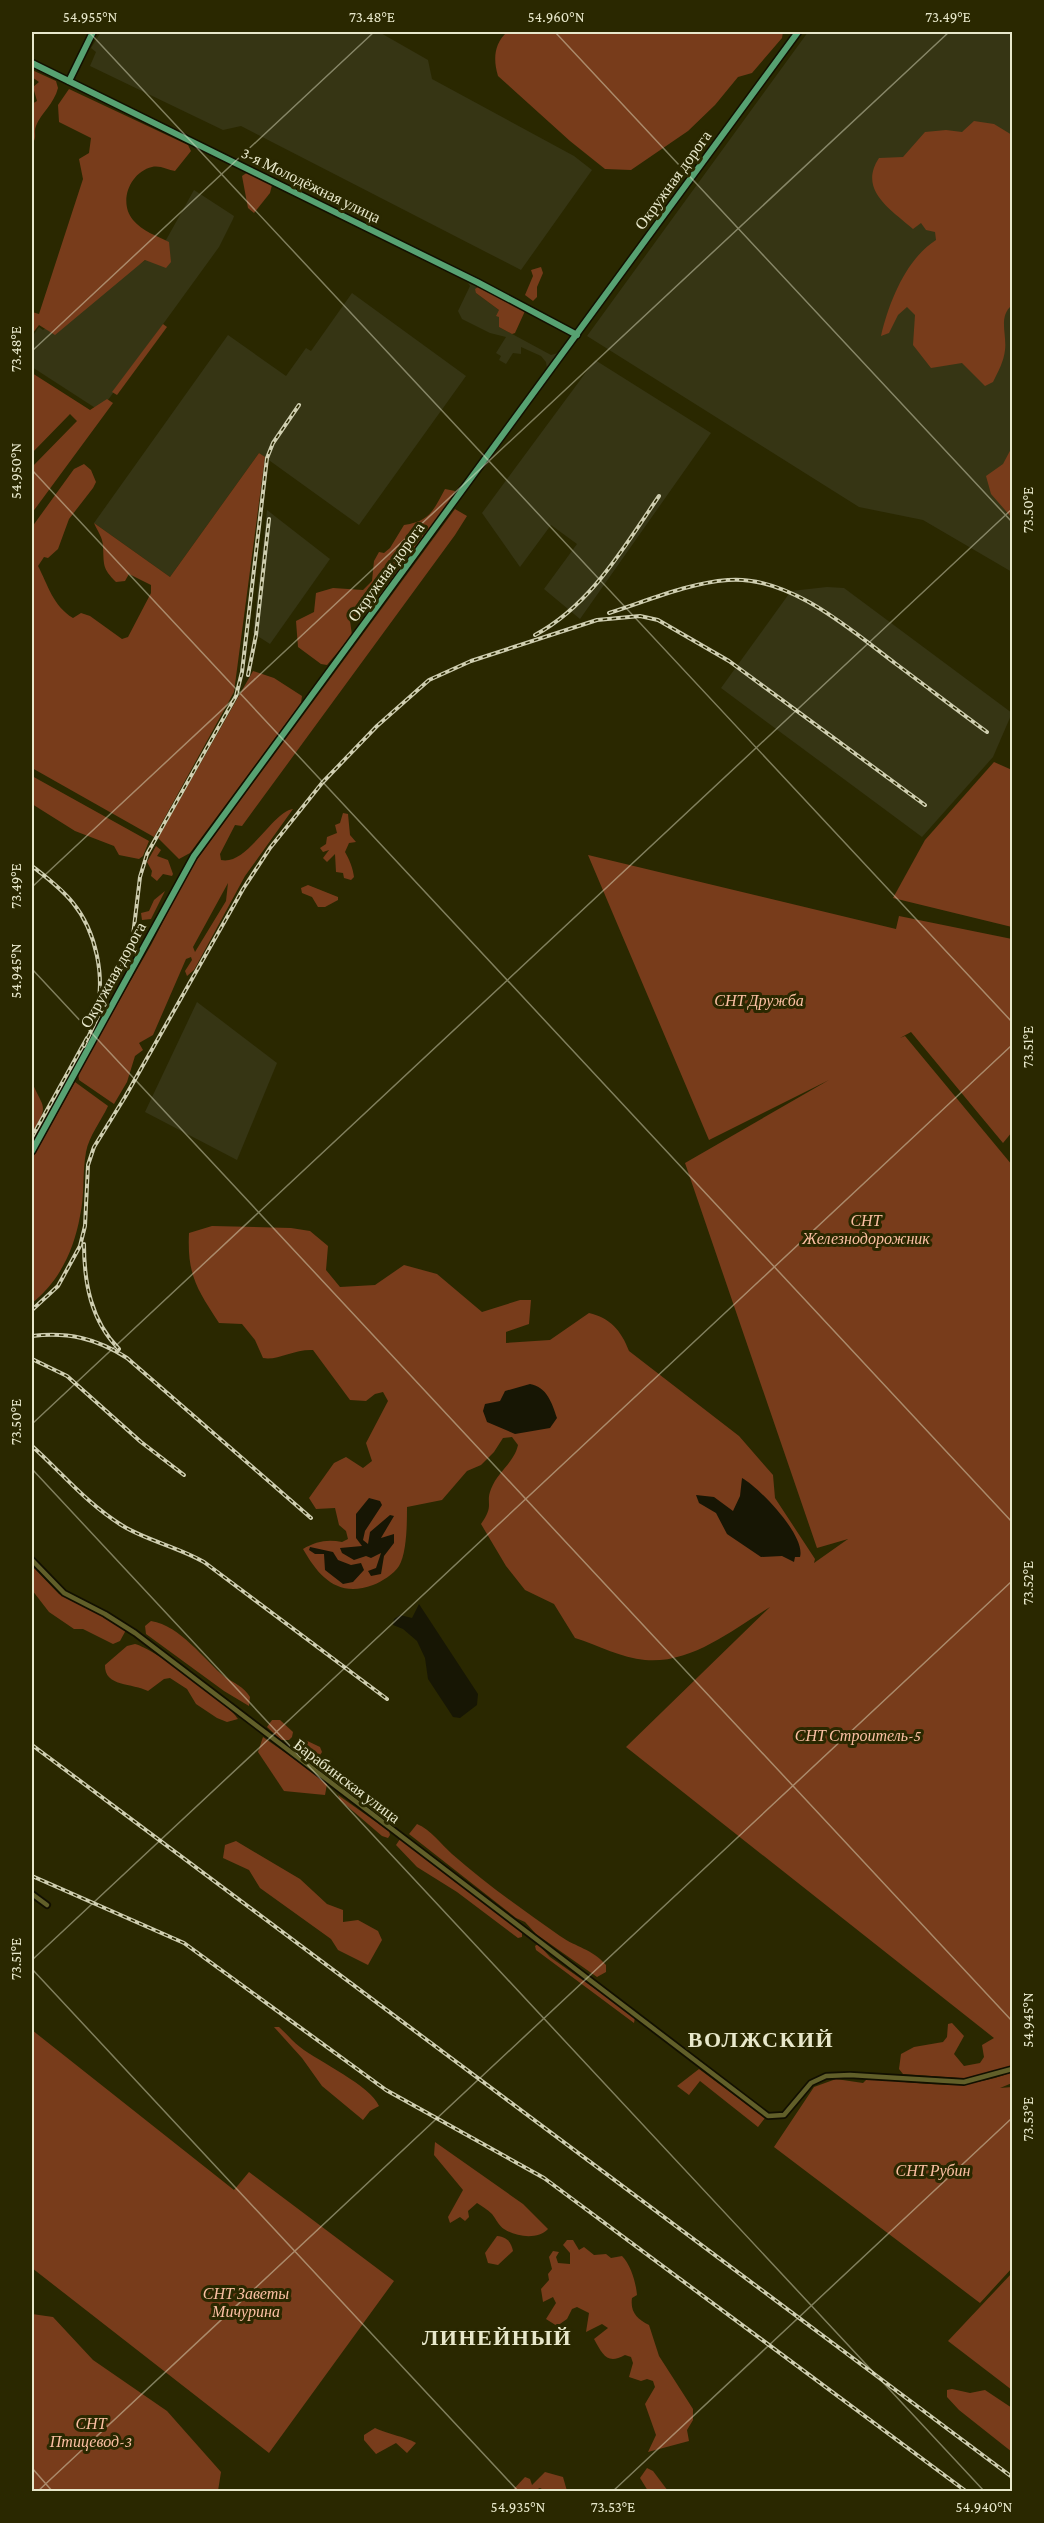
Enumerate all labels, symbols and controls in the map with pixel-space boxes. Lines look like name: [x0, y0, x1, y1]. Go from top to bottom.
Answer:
text: 54.955°N: [63, 9, 117, 25]
text: 73.48°E: [349, 9, 395, 25]
text: 54.960°N: [527, 9, 585, 25]
text: 73.49°E: [925, 9, 971, 25]
street label: Окружная дорога: [632, 127, 715, 233]
street label: 3-я Молодёжная улица: [238, 144, 383, 227]
text: 73.48°E: [8, 326, 24, 372]
text: 54.950°N: [8, 443, 24, 499]
text: 73.50°E: [1020, 487, 1036, 533]
street label: Окружная дорога: [345, 519, 428, 625]
text: 73.49°E: [8, 863, 24, 909]
street label: Окружная дорога: [77, 919, 150, 1031]
text: 54.945°N: [8, 943, 24, 999]
park label: СНТ Дружба: [714, 992, 804, 1010]
text: 73.51°E: [1020, 1026, 1036, 1068]
park label: СНТ Железнодорожник: [801, 1212, 930, 1248]
text: 73.50°E: [8, 1399, 24, 1445]
text: 73.52°E: [1020, 1561, 1036, 1605]
park label: СНТ Строитель-5: [795, 1727, 922, 1745]
street label: Барабинская улица: [290, 1736, 403, 1827]
text: 73.51°E: [8, 1938, 24, 1980]
text: 54.945°N: [1020, 1992, 1036, 2048]
district label: ВОЛЖСКИЙ: [688, 2027, 834, 2052]
text: 73.53°E: [1020, 2097, 1036, 2141]
park label: СНТ Рубин: [896, 2162, 971, 2180]
park label: СНТ Заветы Мичурина: [203, 2285, 289, 2321]
district label: ЛИНЕЙНЫЙ: [422, 2325, 572, 2350]
park label: СНТ Птицевод-3: [49, 2415, 132, 2451]
text: 54.935°N: [491, 2499, 546, 2515]
text: 73.53°E: [591, 2499, 635, 2515]
text: 54.940°N: [956, 2499, 1013, 2515]

